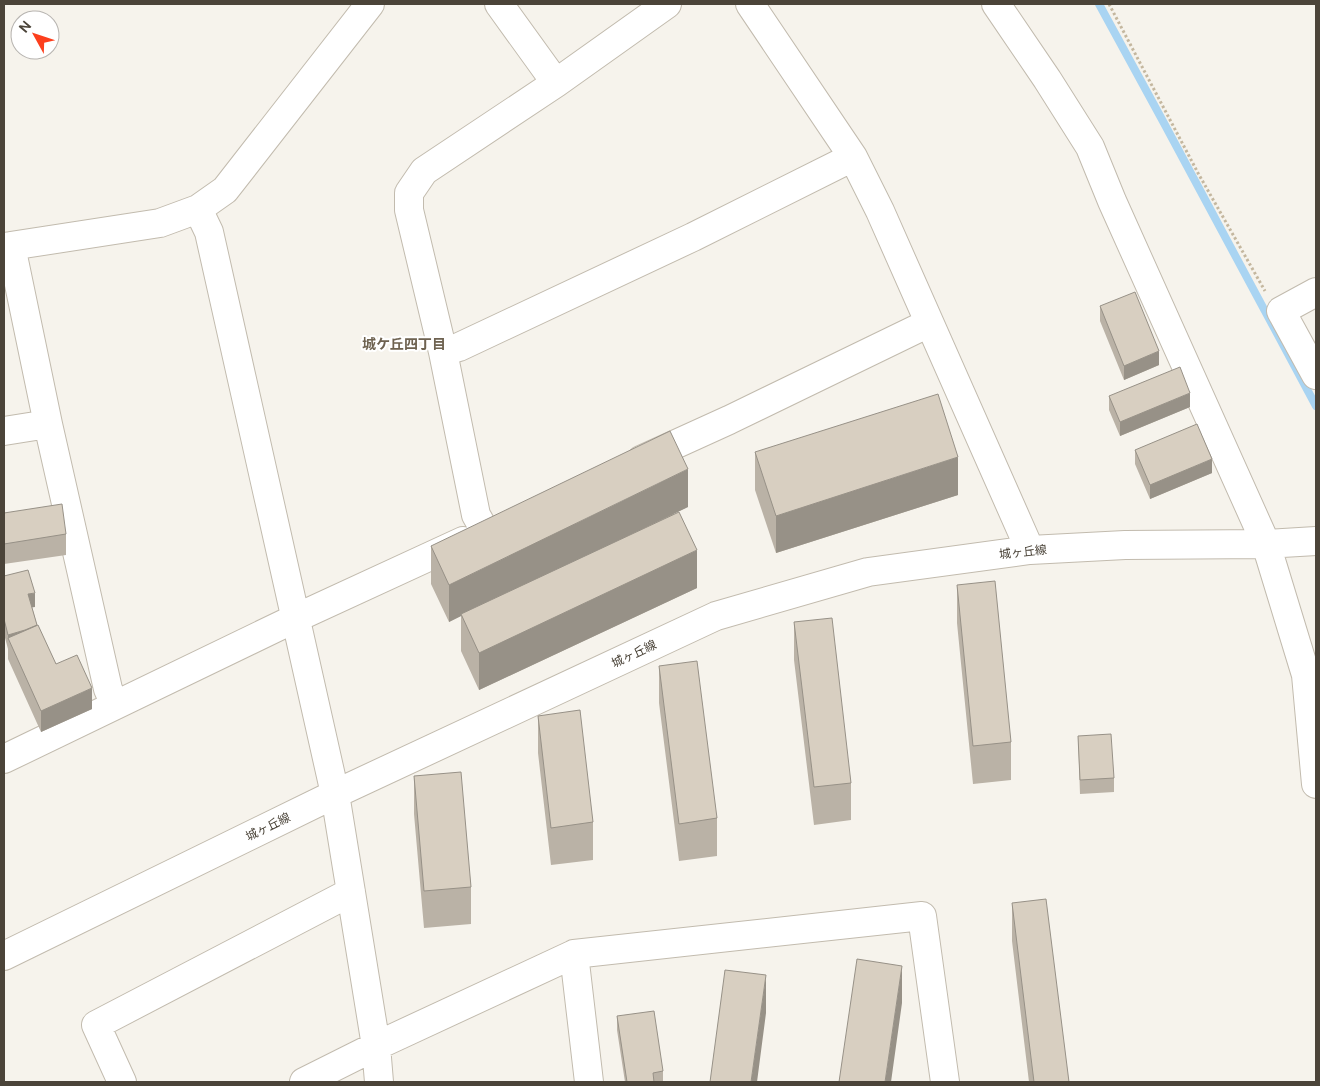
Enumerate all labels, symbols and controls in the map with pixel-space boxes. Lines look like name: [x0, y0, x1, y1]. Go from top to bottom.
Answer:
north arrow: [10, 10, 60, 60]
text: N: [15, 17, 35, 36]
district label: 城ケ丘四丁目: [362, 335, 446, 353]
street label: 城ヶ丘線: [998, 542, 1048, 562]
street label: 城ヶ丘線: [609, 637, 659, 671]
street label: 城ヶ丘線: [243, 809, 293, 845]

